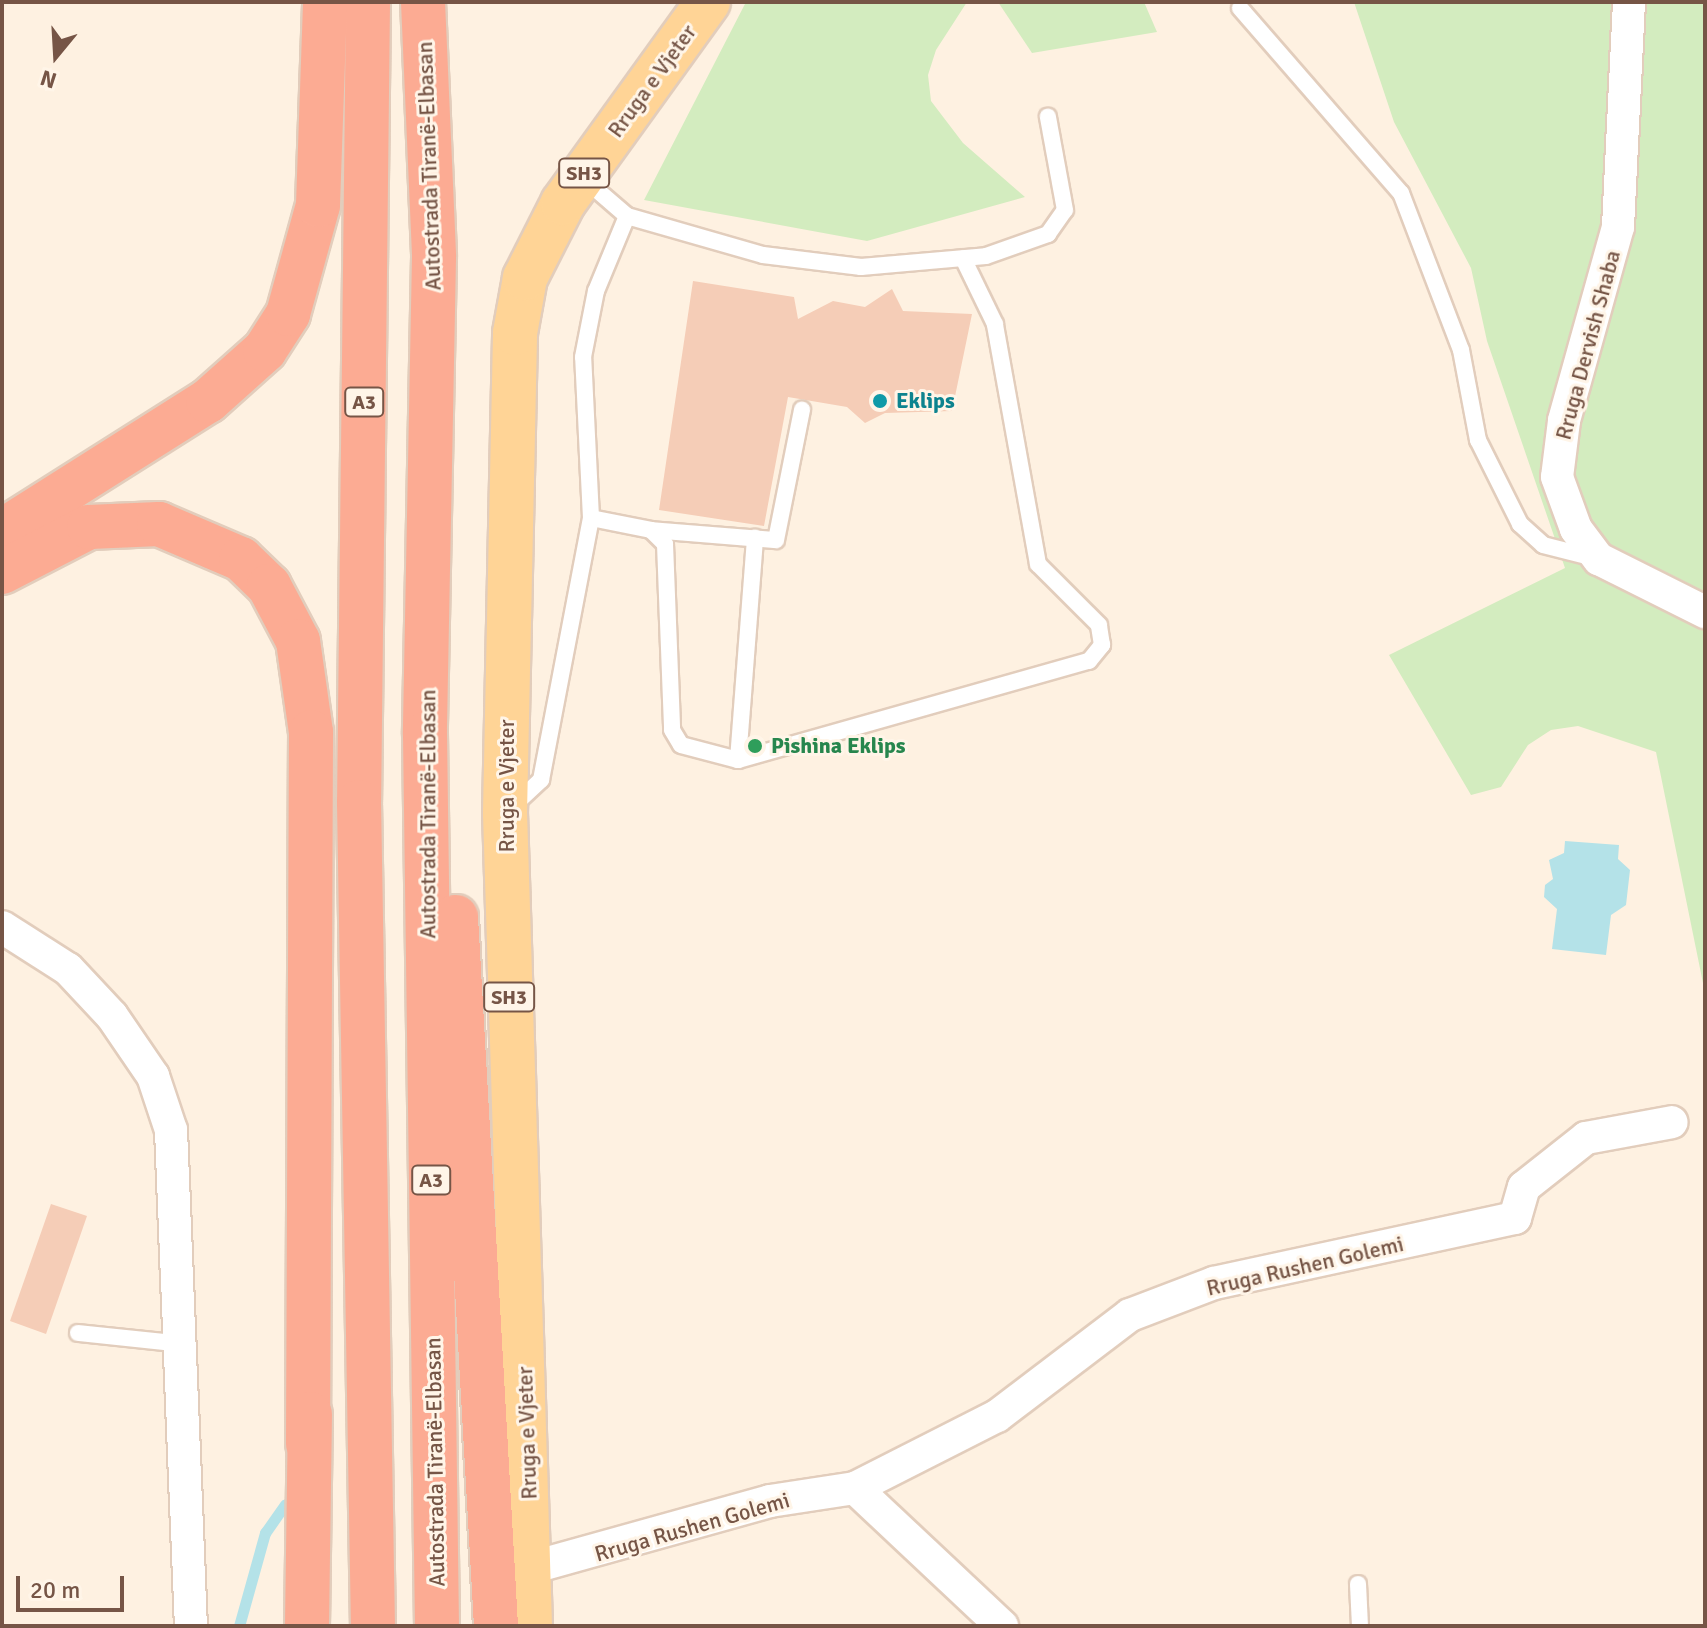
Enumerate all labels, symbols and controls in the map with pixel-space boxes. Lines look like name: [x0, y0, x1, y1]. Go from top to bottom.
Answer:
north arrow: [16, 16, 96, 96]
street label: Rruga e Vjeter: [602, 19, 702, 143]
street label: Autostrada Tiranë-Elbasan: [411, 41, 447, 291]
text: N: [37, 64, 60, 95]
road number: SH3: [558, 157, 610, 189]
street label: Rruga Dervish Shaba: [1550, 247, 1626, 443]
road number: A3: [344, 386, 384, 418]
place label: Eklips: [896, 388, 955, 414]
marker: Eklips: [871, 392, 889, 410]
street label: Autostrada Tiranë-Elbasan: [415, 689, 441, 939]
street label: Rruga e Vjeter: [494, 719, 520, 853]
place label: Pishina Eklips: [771, 733, 906, 759]
marker: Pishina Eklips: [746, 737, 764, 755]
road number: SH3: [483, 981, 535, 1013]
road number: A3: [411, 1164, 451, 1196]
street label: Rruga Rushen Golemi: [1204, 1230, 1406, 1302]
street label: Autostrada Tiranë-Elbasan: [420, 1337, 450, 1587]
street label: Rruga e Vjeter: [511, 1366, 543, 1500]
street label: Rruga Rushen Golemi: [592, 1487, 792, 1567]
scale bar: [20, 1560, 128, 1610]
text: 20 m: [30, 1575, 80, 1605]

